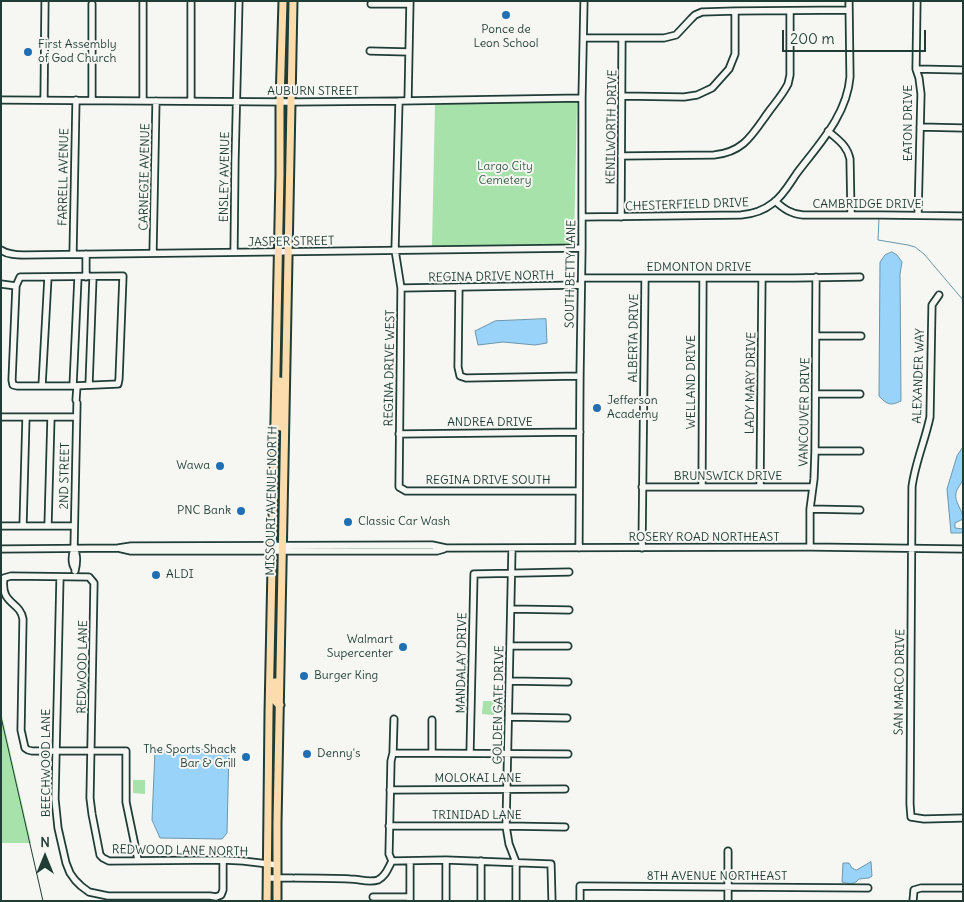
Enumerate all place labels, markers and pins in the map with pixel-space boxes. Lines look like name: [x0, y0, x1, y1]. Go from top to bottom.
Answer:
marker: Ponce de Leon School: [500, 9, 512, 21]
place label: Ponce de Leon School: [473, 23, 539, 51]
place label: First Assembly of God Church: [38, 38, 116, 66]
marker: First Assembly of God Church: [22, 46, 34, 58]
place label: Jefferson Academy: [607, 394, 658, 422]
marker: Jefferson Academy: [591, 402, 603, 414]
place label: Wawa: [176, 459, 210, 473]
marker: Wawa: [214, 460, 226, 472]
place label: PNC Bank: [177, 504, 231, 518]
marker: PNC Bank: [235, 505, 247, 517]
place label: Classic Car Wash: [358, 515, 450, 529]
marker: Classic Car Wash: [342, 516, 354, 528]
place label: ALDI: [166, 568, 194, 582]
marker: ALDI: [150, 569, 162, 581]
place label: Walmart Supercenter: [327, 633, 393, 661]
marker: Walmart Supercenter: [397, 641, 409, 653]
place label: Burger King: [314, 669, 378, 683]
marker: Burger King: [298, 670, 310, 682]
place label: The Sports Shack Bar & Grill: [143, 743, 236, 771]
place label: Denny's: [317, 747, 360, 761]
marker: Denny's: [301, 748, 313, 760]
marker: The Sports Shack Bar & Grill: [240, 751, 252, 763]

